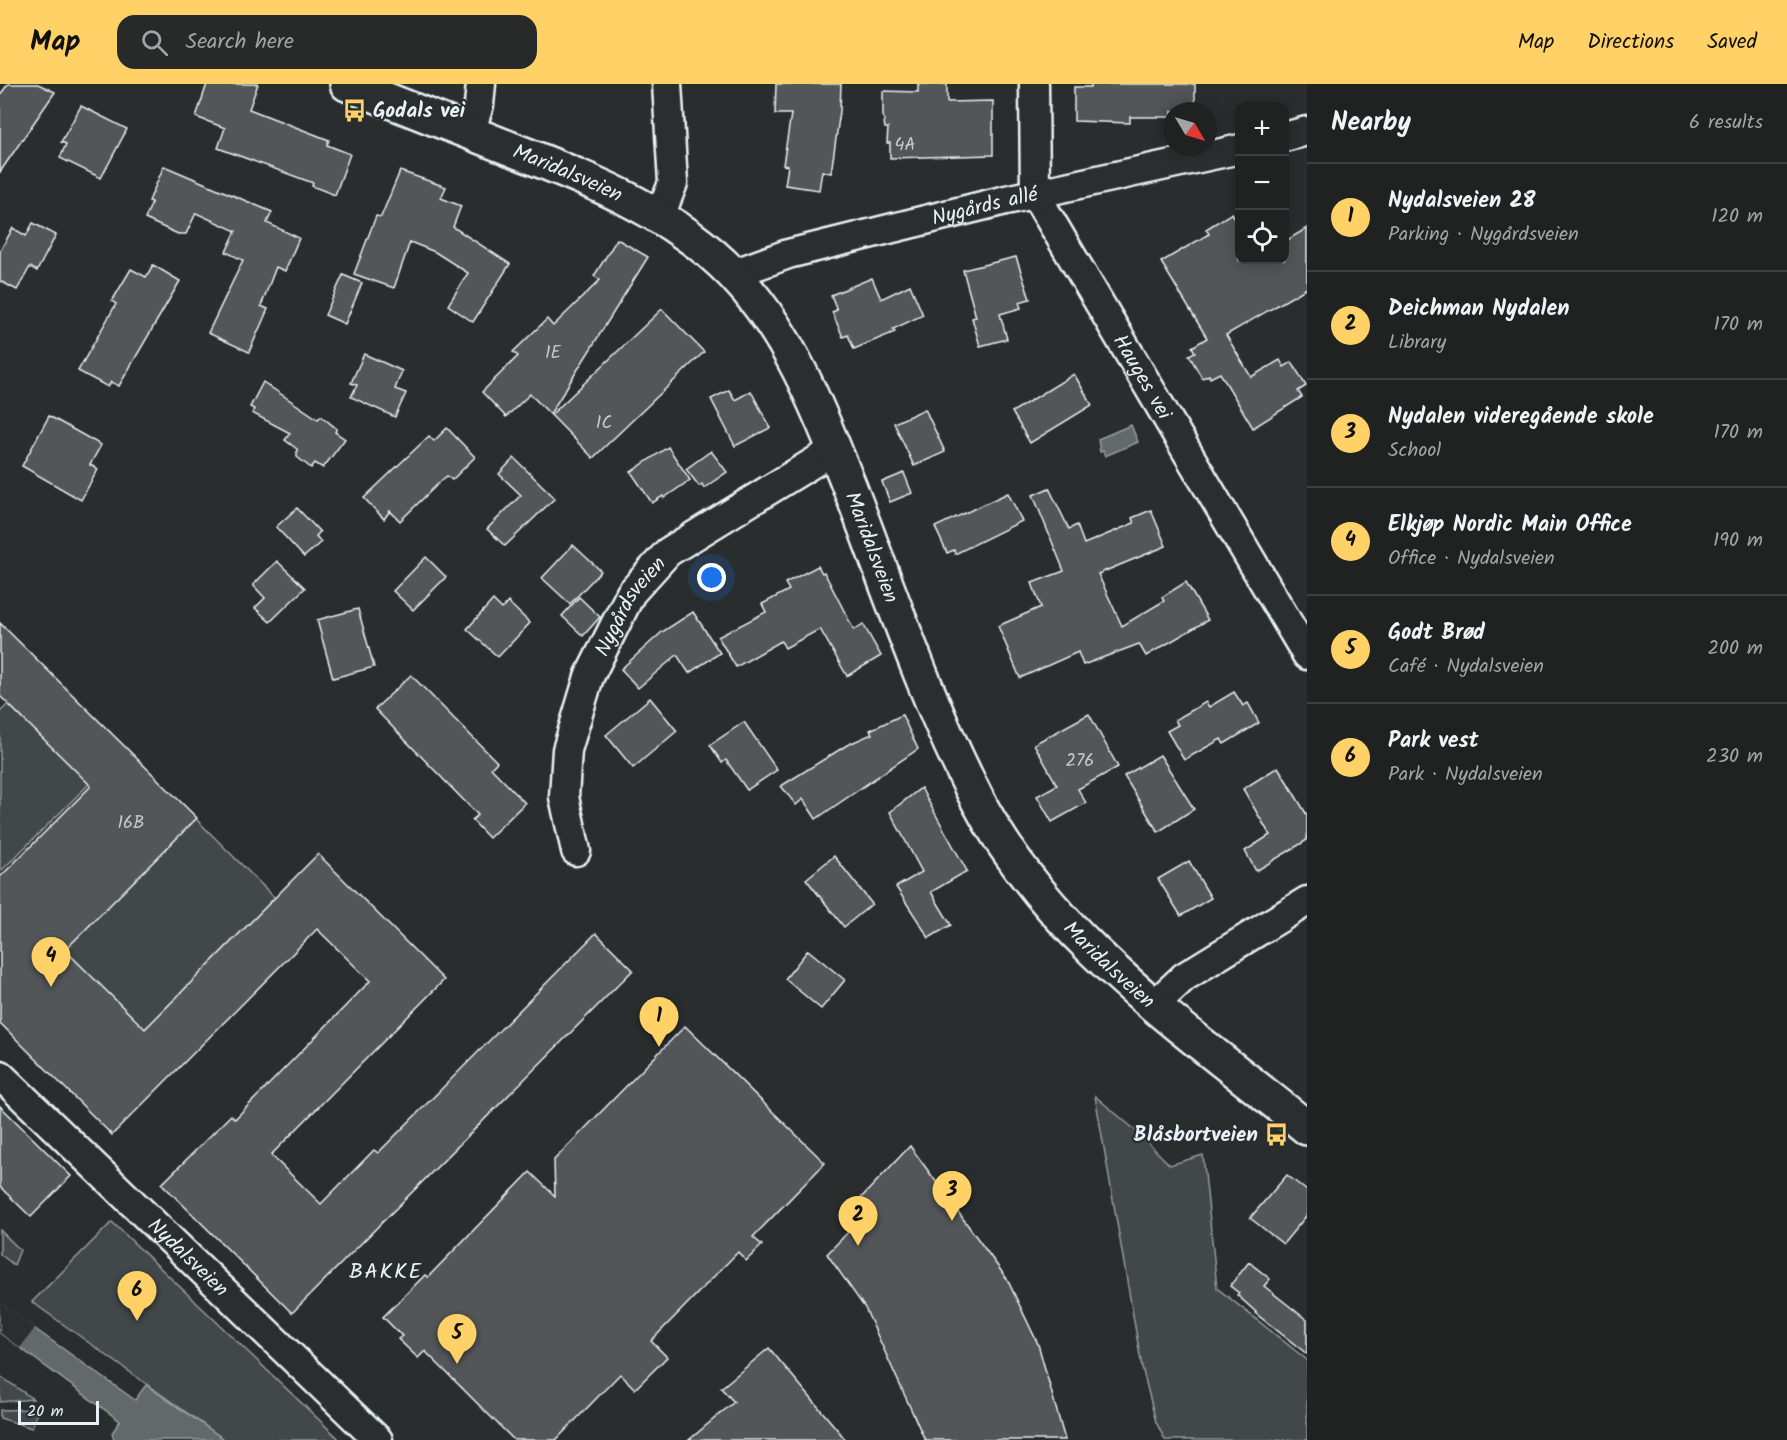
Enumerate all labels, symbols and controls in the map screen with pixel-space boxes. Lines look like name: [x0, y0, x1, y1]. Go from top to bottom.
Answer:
search box: [117, 15, 537, 69]
text: Map: [30, 20, 81, 65]
text: Search here: [186, 25, 294, 60]
icon: search: [138, 26, 171, 59]
text: Map: [1518, 26, 1554, 59]
text: Directions: [1587, 26, 1674, 59]
text: Saved: [1707, 26, 1757, 59]
place label: Godals vei: [373, 95, 466, 128]
bus stop icon: Godals vei: [342, 97, 368, 123]
north arrow: [1163, 102, 1217, 156]
map controls: [1235, 102, 1289, 264]
button: +: [1235, 102, 1289, 156]
text: Nearby: [1331, 102, 1411, 144]
text: 6 results: [1689, 107, 1763, 139]
house number: 4A: [895, 131, 915, 160]
street label: Maridalsveien: [507, 136, 628, 212]
button: −: [1235, 156, 1289, 210]
street label: Nygårds allé: [928, 178, 1042, 236]
text: Nydalsveien 28: [1388, 184, 1535, 219]
text: 1: [1347, 201, 1354, 233]
text: 120 m: [1711, 201, 1763, 233]
button: locate: [1235, 210, 1289, 264]
text: Parking · Nygårdsveien: [1388, 219, 1579, 251]
text: Deichman Nydalen: [1388, 292, 1569, 327]
text: 2: [1345, 309, 1356, 341]
text: 170 m: [1714, 309, 1763, 341]
text: Library: [1388, 327, 1446, 359]
street label: Hauges vei: [1103, 328, 1180, 427]
house number: 1E: [545, 339, 562, 368]
text: Nydalen videregående skole: [1388, 400, 1654, 435]
house number: 1C: [596, 409, 612, 438]
text: 3: [1345, 417, 1356, 449]
text: 170 m: [1714, 417, 1763, 449]
text: School: [1388, 435, 1441, 467]
street label: Maridalsveien: [835, 487, 907, 608]
text: Elkjøp Nordic Main Office: [1388, 508, 1632, 543]
text: 4: [1345, 525, 1356, 557]
text: 190 m: [1713, 525, 1763, 557]
text: Office · Nydalsveien: [1388, 543, 1555, 575]
street label: Nygårdsveien: [587, 549, 675, 663]
your location: [697, 563, 726, 592]
text: Godt Brød: [1388, 616, 1485, 651]
text: 5: [1345, 633, 1356, 665]
text: 200 m: [1707, 633, 1763, 665]
text: Café · Nydalsveien: [1388, 651, 1544, 683]
text: Park vest: [1388, 724, 1479, 759]
text: 6: [1345, 741, 1356, 773]
text: 230 m: [1706, 741, 1763, 773]
house number: 276: [1066, 747, 1094, 776]
text: Park · Nydalsveien: [1388, 759, 1543, 791]
house number: 16B: [117, 809, 145, 838]
street label: Maridalsveien: [1054, 914, 1162, 1018]
pin: 4: [32, 938, 70, 987]
pin: 1: [640, 998, 678, 1047]
place label: Blåsbortveien: [1134, 1119, 1258, 1152]
bus stop icon: Blåsbortveien: [1263, 1121, 1289, 1147]
pin: 3: [932, 1172, 972, 1221]
pin: 2: [838, 1196, 878, 1246]
street label: Nydalsveien: [139, 1211, 236, 1306]
district label: BAKKE: [349, 1255, 423, 1290]
pin: 6: [118, 1272, 156, 1321]
pin: 5: [438, 1314, 476, 1364]
scale bar: [18, 1398, 99, 1426]
text: 20 m: [27, 1399, 63, 1424]

